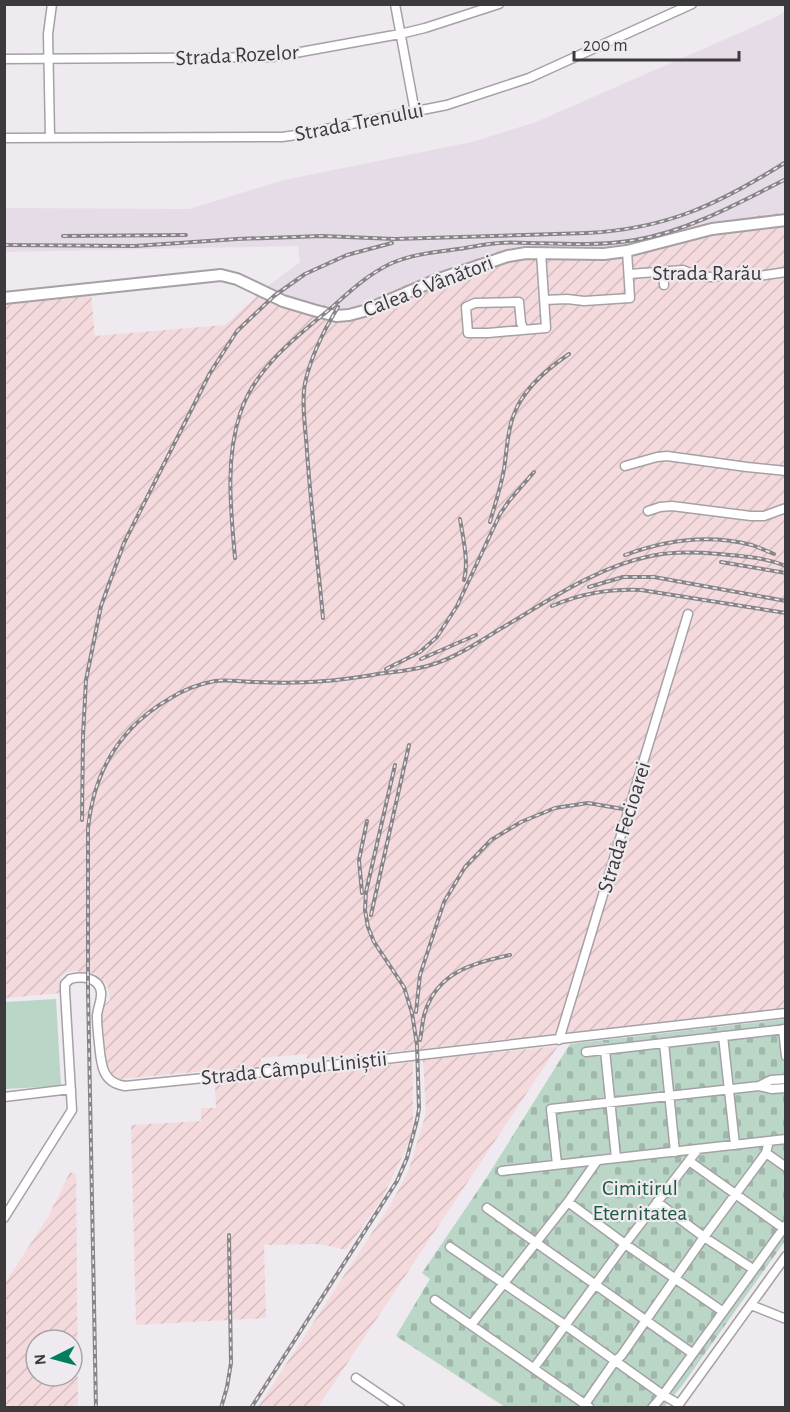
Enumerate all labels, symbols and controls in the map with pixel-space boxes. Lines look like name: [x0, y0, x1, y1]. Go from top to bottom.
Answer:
scale bar: [574, 24, 739, 62]
text: 200 m: [583, 37, 628, 55]
street label: Strada Rozelor: [175, 41, 299, 69]
street label: Strada Trenului: [293, 99, 425, 145]
street label: Calea 6 Vânători: [360, 251, 496, 321]
street label: Strada Rarău: [652, 262, 762, 284]
street label: Strada Fecioarei: [594, 759, 654, 895]
street label: Strada Câmpul Liniștii: [200, 1047, 388, 1091]
park label: Cimitirul Eternitatea: [593, 1177, 688, 1224]
north arrow: [24, 1328, 84, 1388]
text: N: [32, 1353, 49, 1366]

